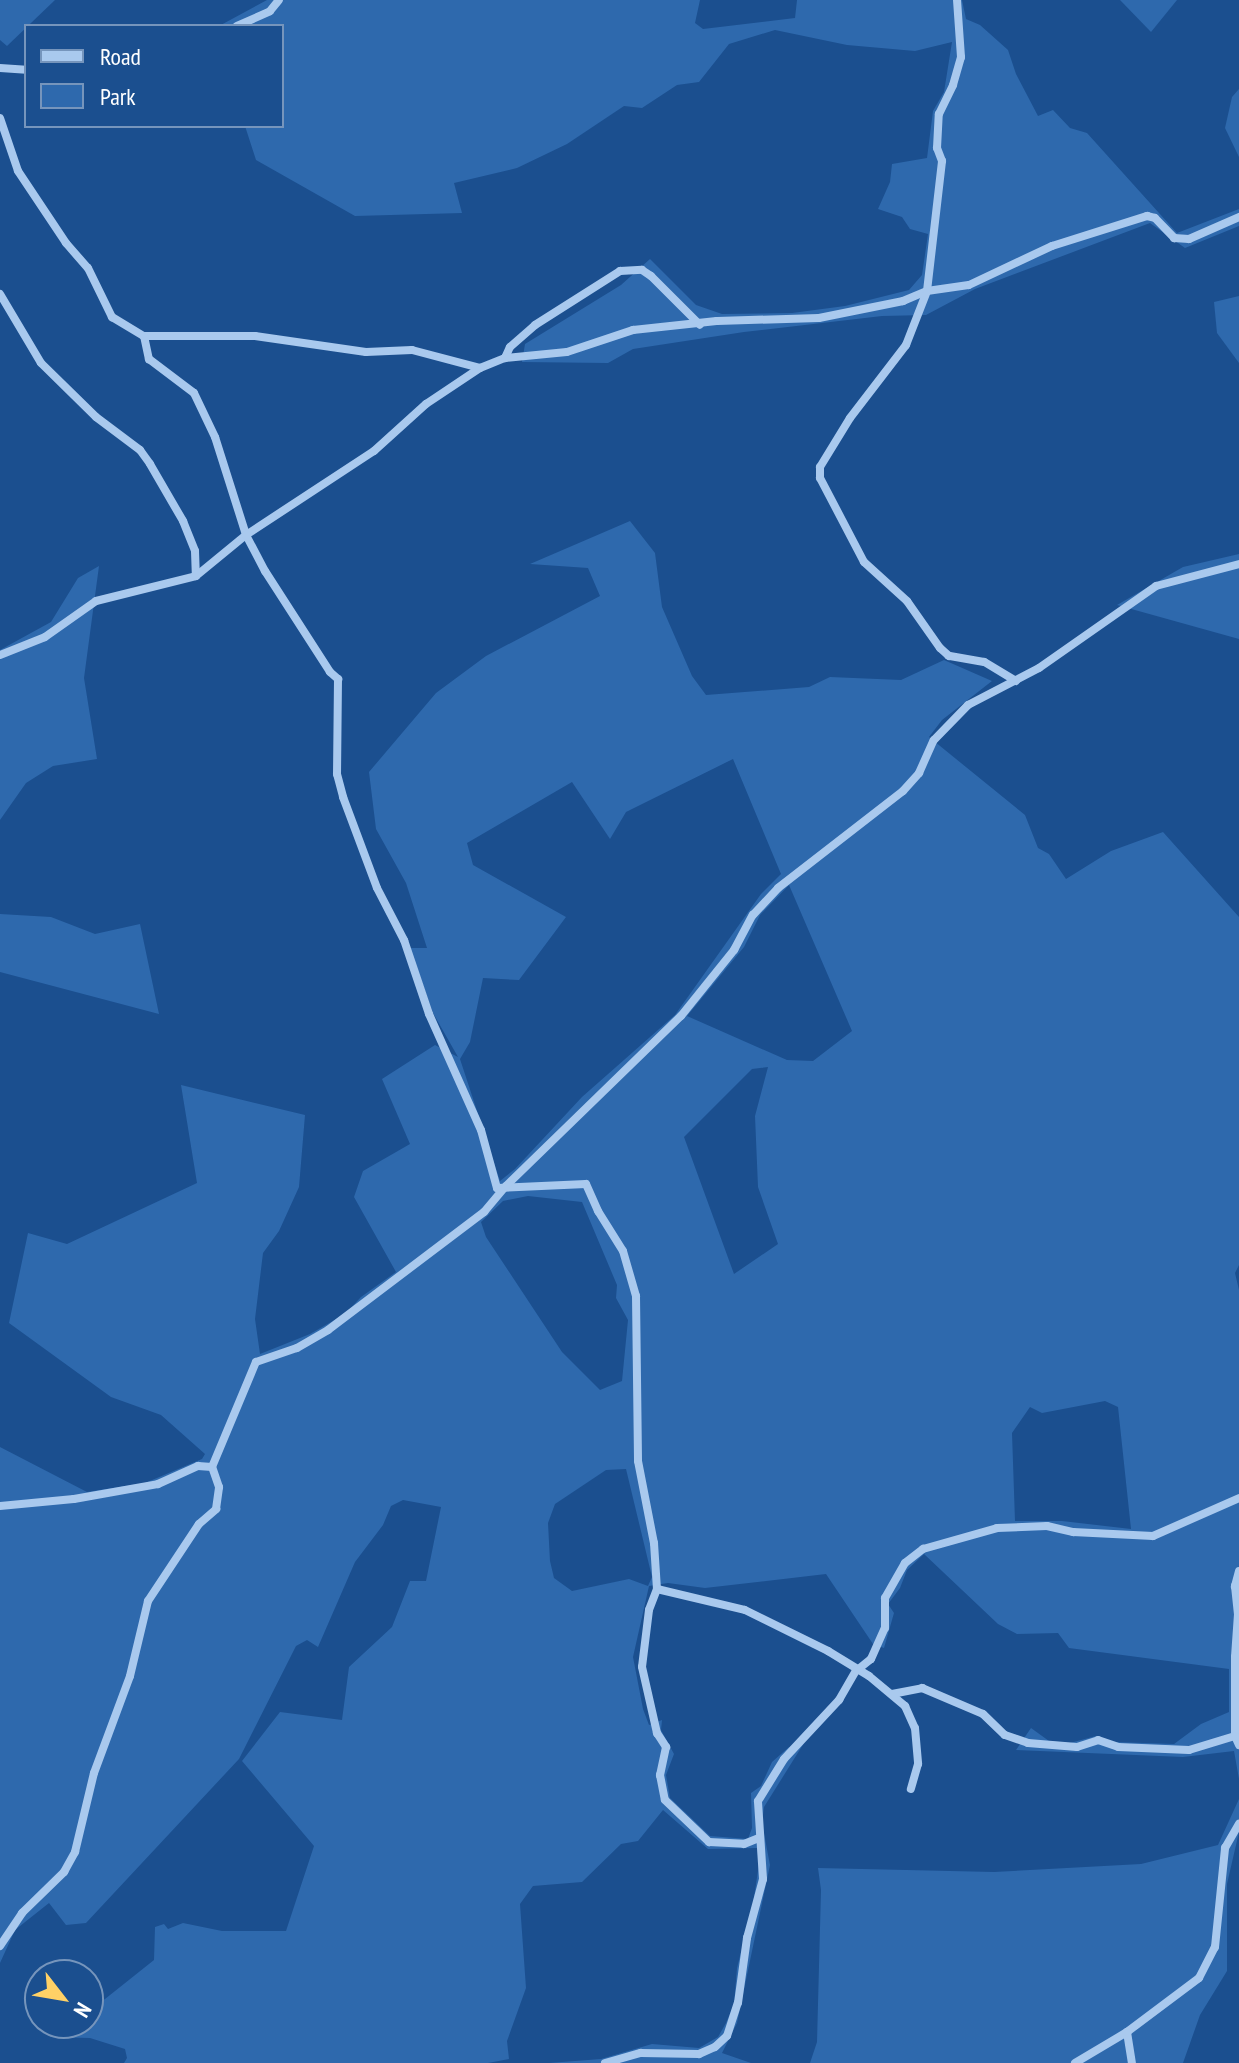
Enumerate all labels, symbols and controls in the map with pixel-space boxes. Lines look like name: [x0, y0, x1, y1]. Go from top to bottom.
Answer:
legend: [24, 24, 284, 128]
text: Road: [100, 41, 141, 72]
text: Park: [100, 81, 136, 112]
north arrow: [24, 1959, 104, 2039]
text: N: [68, 1998, 98, 2023]

